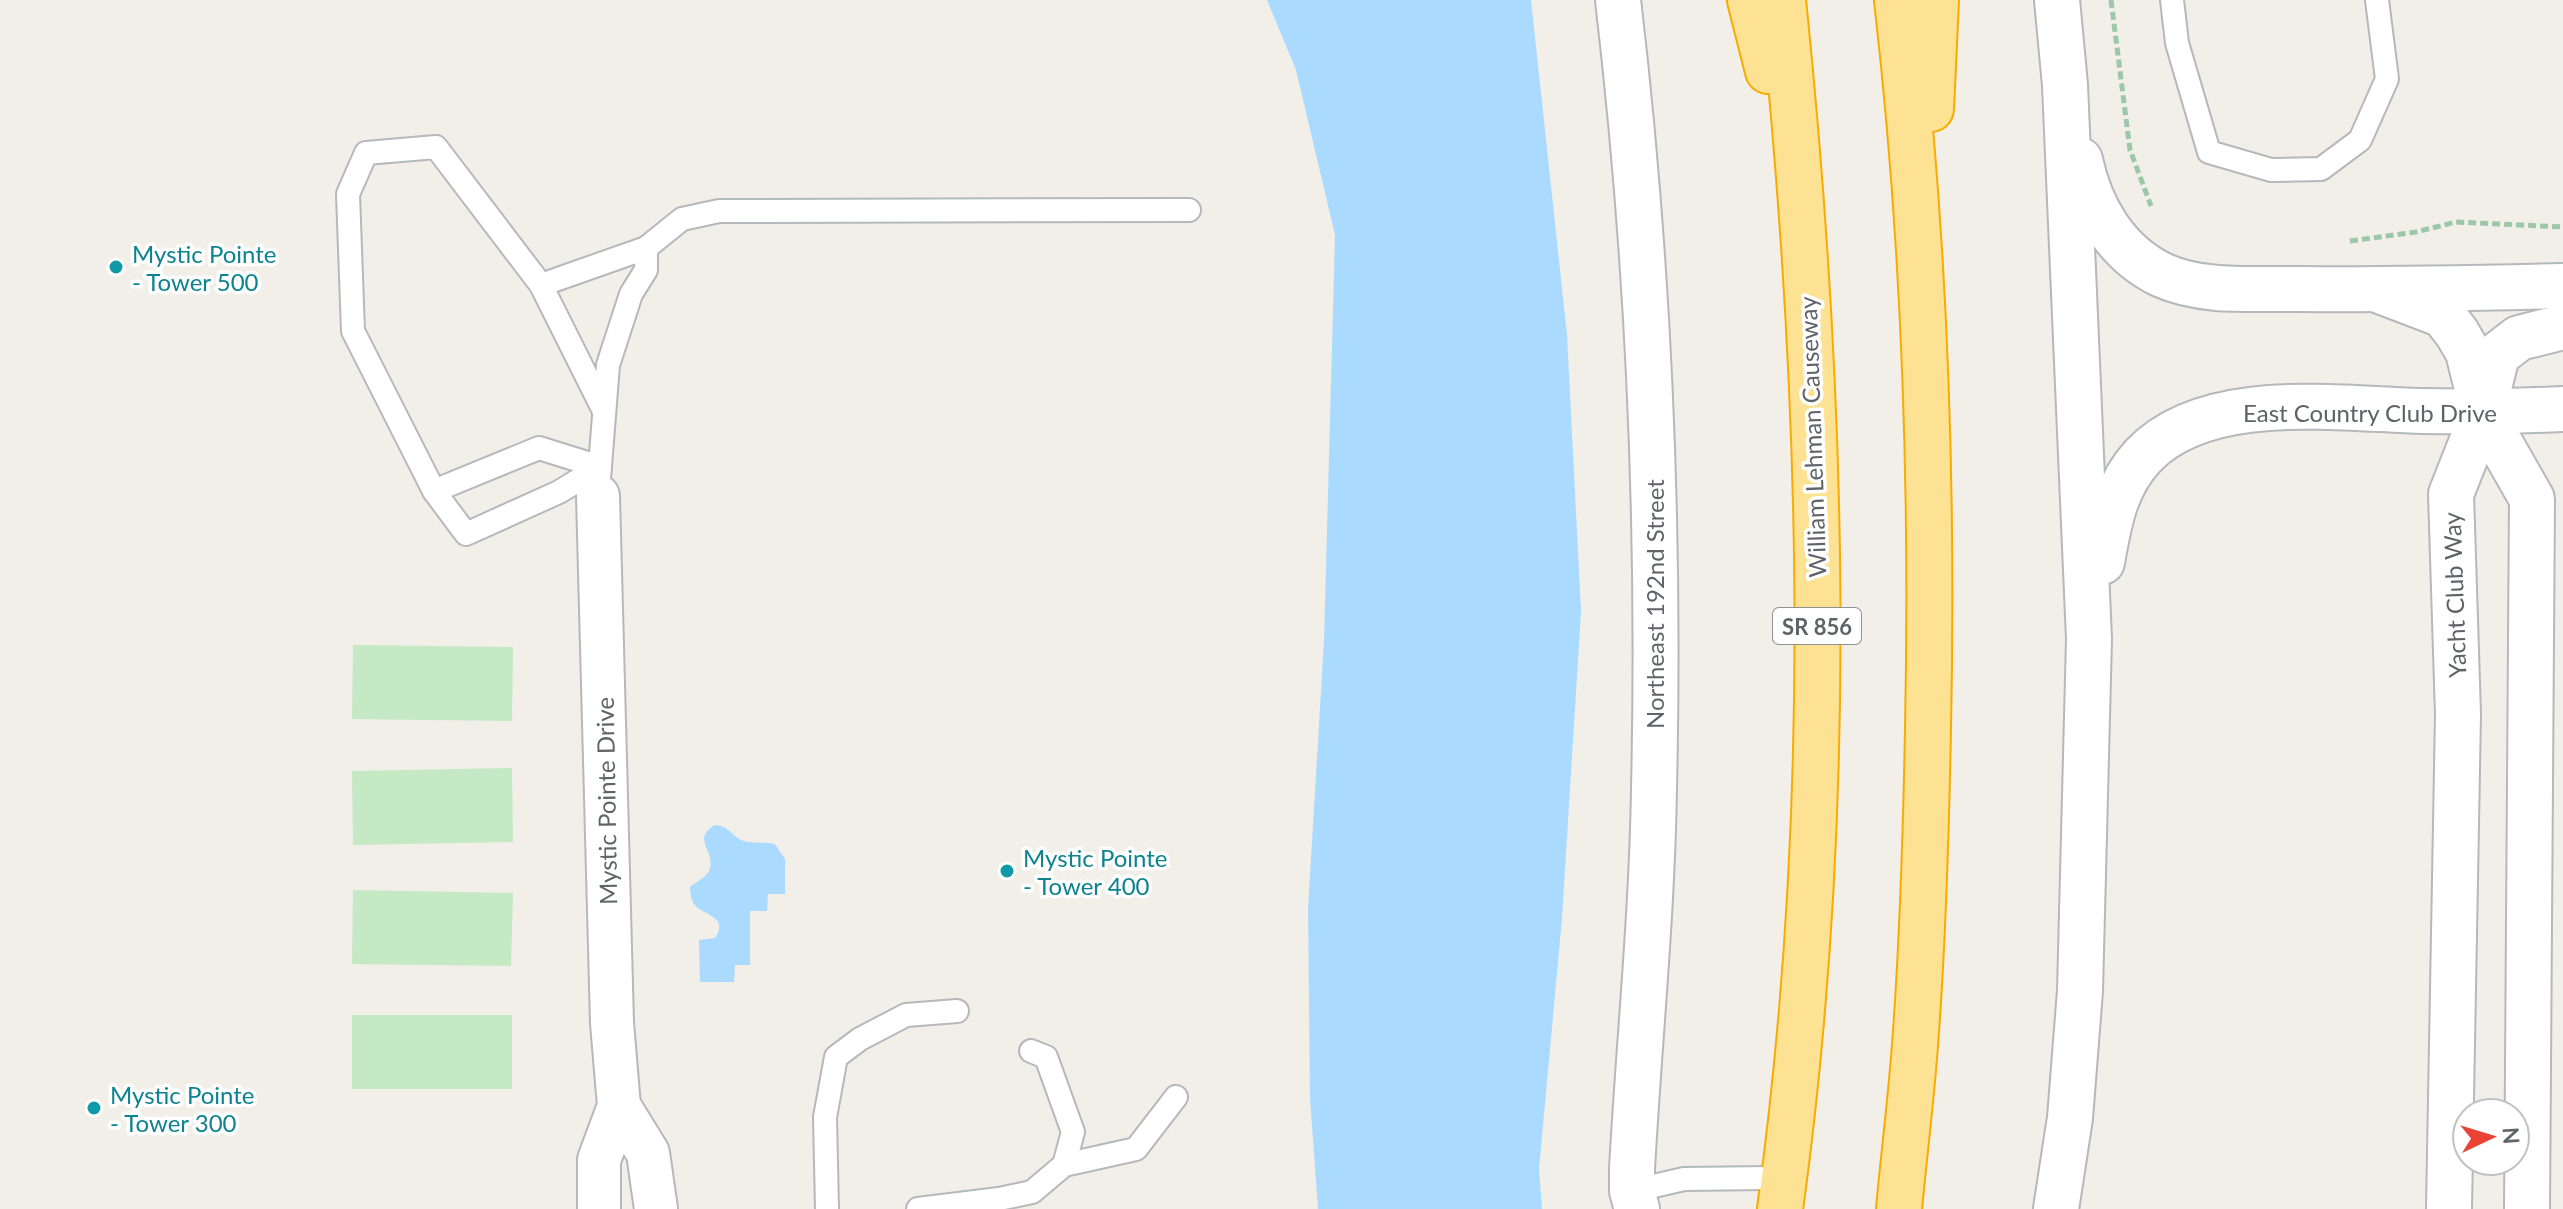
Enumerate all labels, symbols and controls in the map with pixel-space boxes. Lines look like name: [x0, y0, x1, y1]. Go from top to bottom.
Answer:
place label: Mystic Pointe - Tower 500: [132, 239, 277, 296]
marker: Mystic Pointe - Tower 500: [107, 258, 125, 276]
street label: William Lehman Causeway: [1793, 295, 1831, 578]
street label: East Country Club Drive: [2243, 398, 2497, 427]
street label: Northeast 192nd Street: [1640, 479, 1669, 729]
street label: Yacht Club Way: [2437, 511, 2471, 678]
road number: SR 856: [1773, 608, 1861, 644]
street label: Mystic Pointe Drive: [590, 697, 622, 905]
place label: Mystic Pointe - Tower 400: [1023, 843, 1168, 900]
marker: Mystic Pointe - Tower 400: [998, 862, 1016, 880]
place label: Mystic Pointe - Tower 300: [110, 1080, 255, 1137]
north arrow: [2451, 1097, 2531, 1177]
marker: Mystic Pointe - Tower 300: [85, 1099, 103, 1117]
text: N: [2497, 1126, 2526, 1145]

